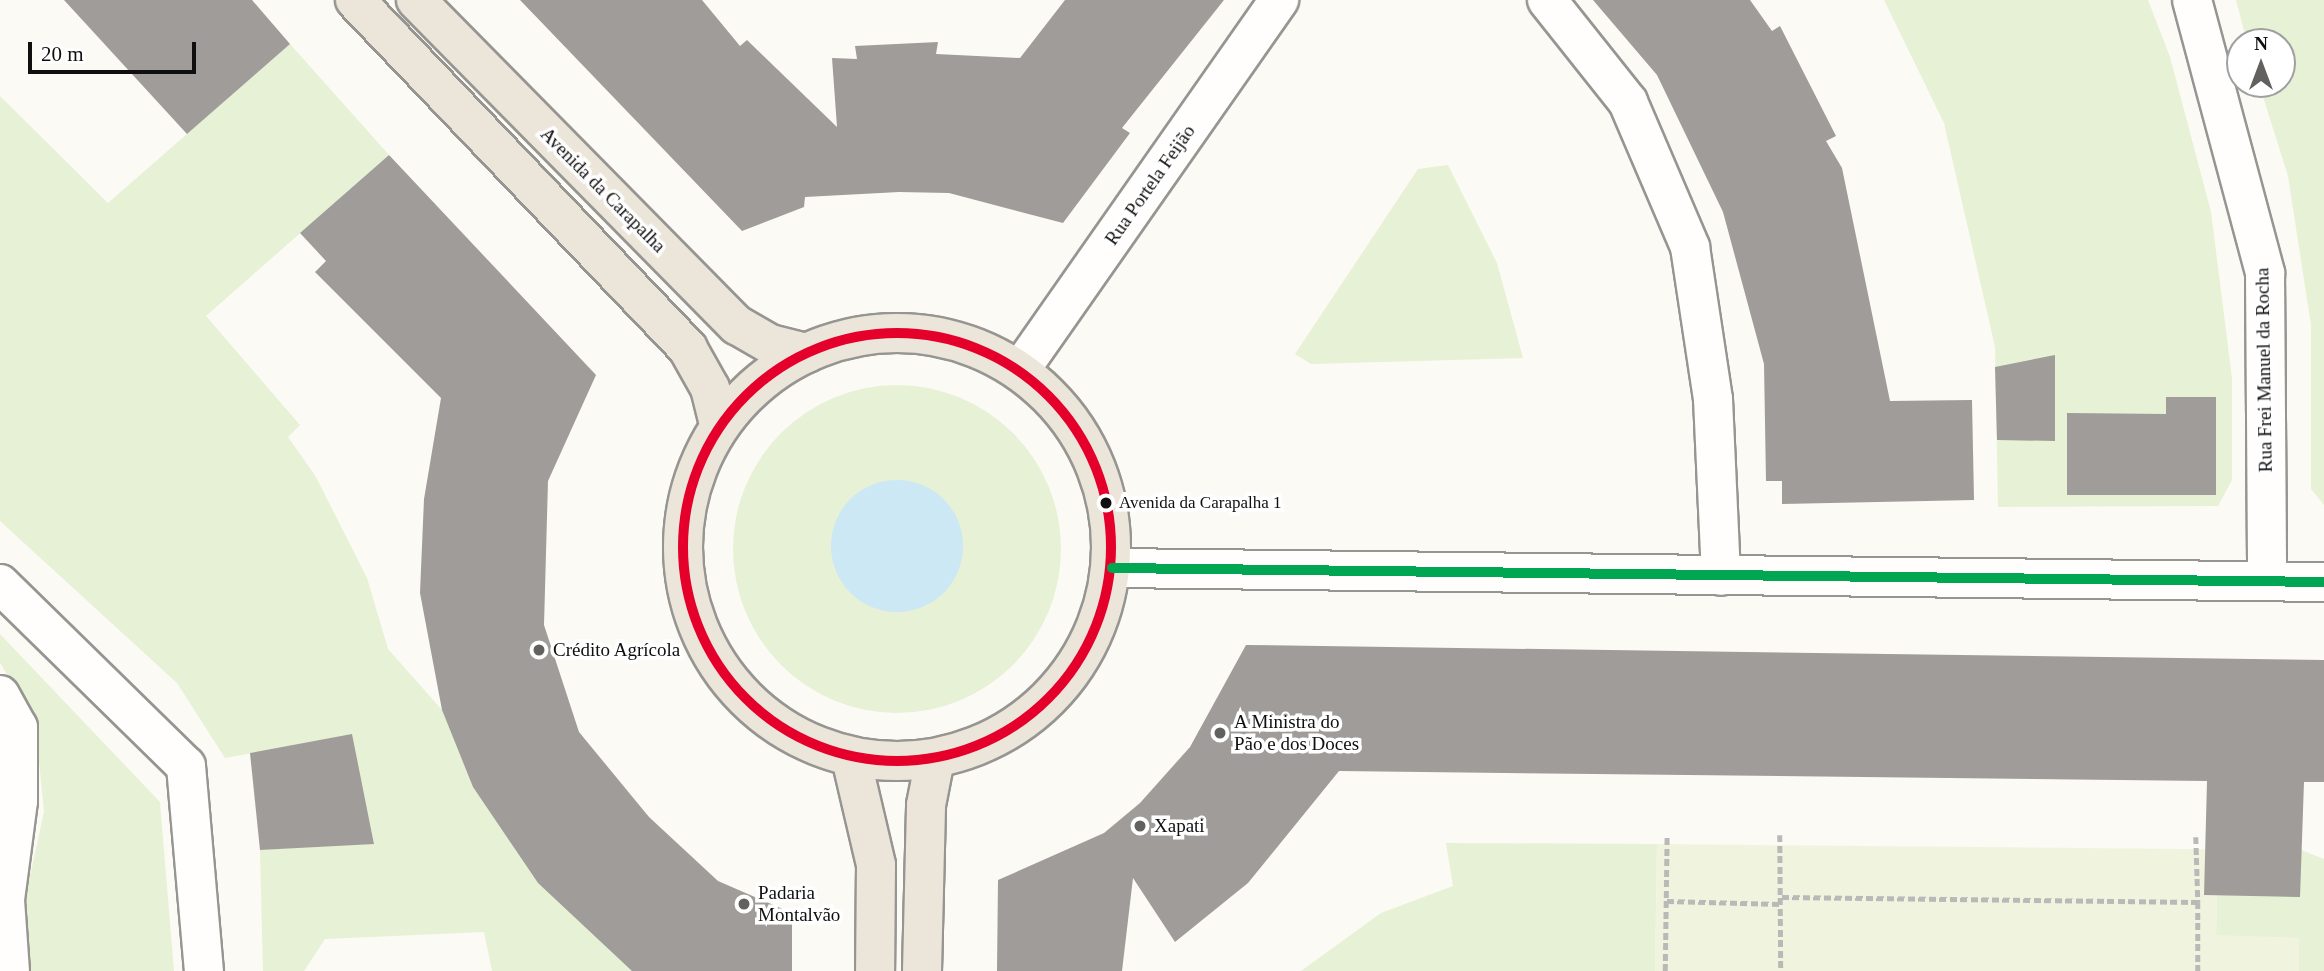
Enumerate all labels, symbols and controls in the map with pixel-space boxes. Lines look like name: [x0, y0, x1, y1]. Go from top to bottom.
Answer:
scale bar: [32, 28, 200, 72]
north arrow: [2226, 28, 2296, 98]
text: N: [2254, 33, 2268, 54]
text: 20 m: [41, 42, 84, 66]
street label: Rua Portela Feijão: [1100, 121, 1200, 249]
street label: Avenida da Carapalha: [536, 123, 670, 257]
street label: Rua Frei Manuel da Rocha: [2251, 267, 2277, 473]
place label: Avenida da Carapalha 1: [1119, 493, 1282, 513]
marker: Avenida da Carapalha 1: [1099, 496, 1113, 510]
place label: Crédito Agrícola: [553, 639, 681, 661]
marker: Crédito Agrícola: [531, 642, 547, 658]
place label: A Ministra do Pão e dos Doces: [1234, 711, 1359, 755]
marker: A Ministra do Pão e dos Doces: [1212, 725, 1228, 741]
place label: Xapati: [1154, 815, 1205, 837]
marker: Xapati: [1132, 818, 1148, 834]
place label: Padaria Montalvão: [758, 882, 840, 926]
marker: Padaria Montalvão: [736, 896, 752, 912]

